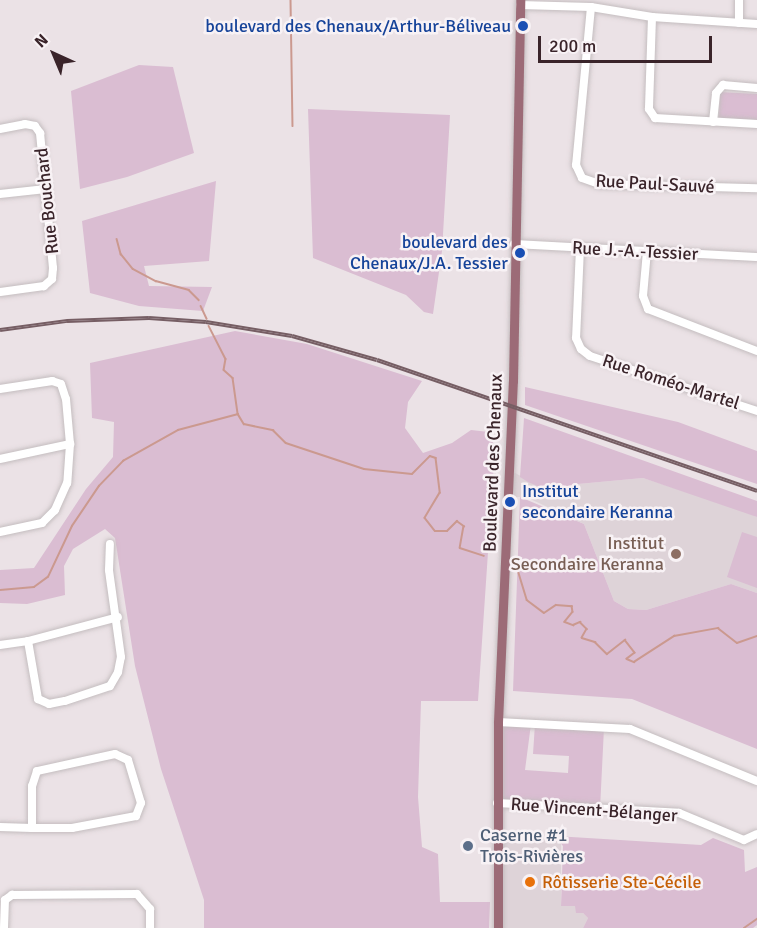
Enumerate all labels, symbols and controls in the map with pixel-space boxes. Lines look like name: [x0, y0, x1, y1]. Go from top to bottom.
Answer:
place label: boulevard des Chenaux/Arthur-Béliveau: [205, 15, 511, 37]
marker: boulevard des Chenaux/Arthur-Béliveau: [516, 19, 530, 33]
north arrow: [24, 24, 84, 84]
scale bar: [541, 24, 715, 62]
text: N: [31, 30, 52, 52]
text: 200 m: [549, 35, 596, 57]
street label: Rue Bouchard: [31, 147, 63, 255]
street label: Rue Paul-Sauvé: [595, 170, 715, 198]
place label: boulevard des Chenaux/J.A. Tessier: [350, 232, 508, 274]
street label: Rue J.-A.-Tessier: [571, 237, 699, 265]
marker: boulevard des Chenaux/J.A. Tessier: [513, 246, 527, 260]
street label: Rue Roméo-Martel: [600, 350, 742, 414]
street label: Boulevard des Chenaux: [479, 373, 507, 553]
place label: Institut secondaire Keranna: [522, 481, 673, 524]
marker: Institut secondaire Keranna: [503, 495, 517, 509]
place label: Institut Secondaire Keranna: [511, 533, 664, 576]
marker: Institut Secondaire Keranna: [669, 547, 683, 561]
street label: Rue Vincent-Bélanger: [510, 793, 678, 827]
place label: Caserne #1 Trois-Rivières: [480, 825, 583, 868]
marker: Caserne #1 Trois-Rivières: [461, 839, 475, 853]
place label: Rôtisserie Ste-Cécile: [542, 871, 701, 893]
marker: Rôtisserie Ste-Cécile: [523, 875, 537, 889]

